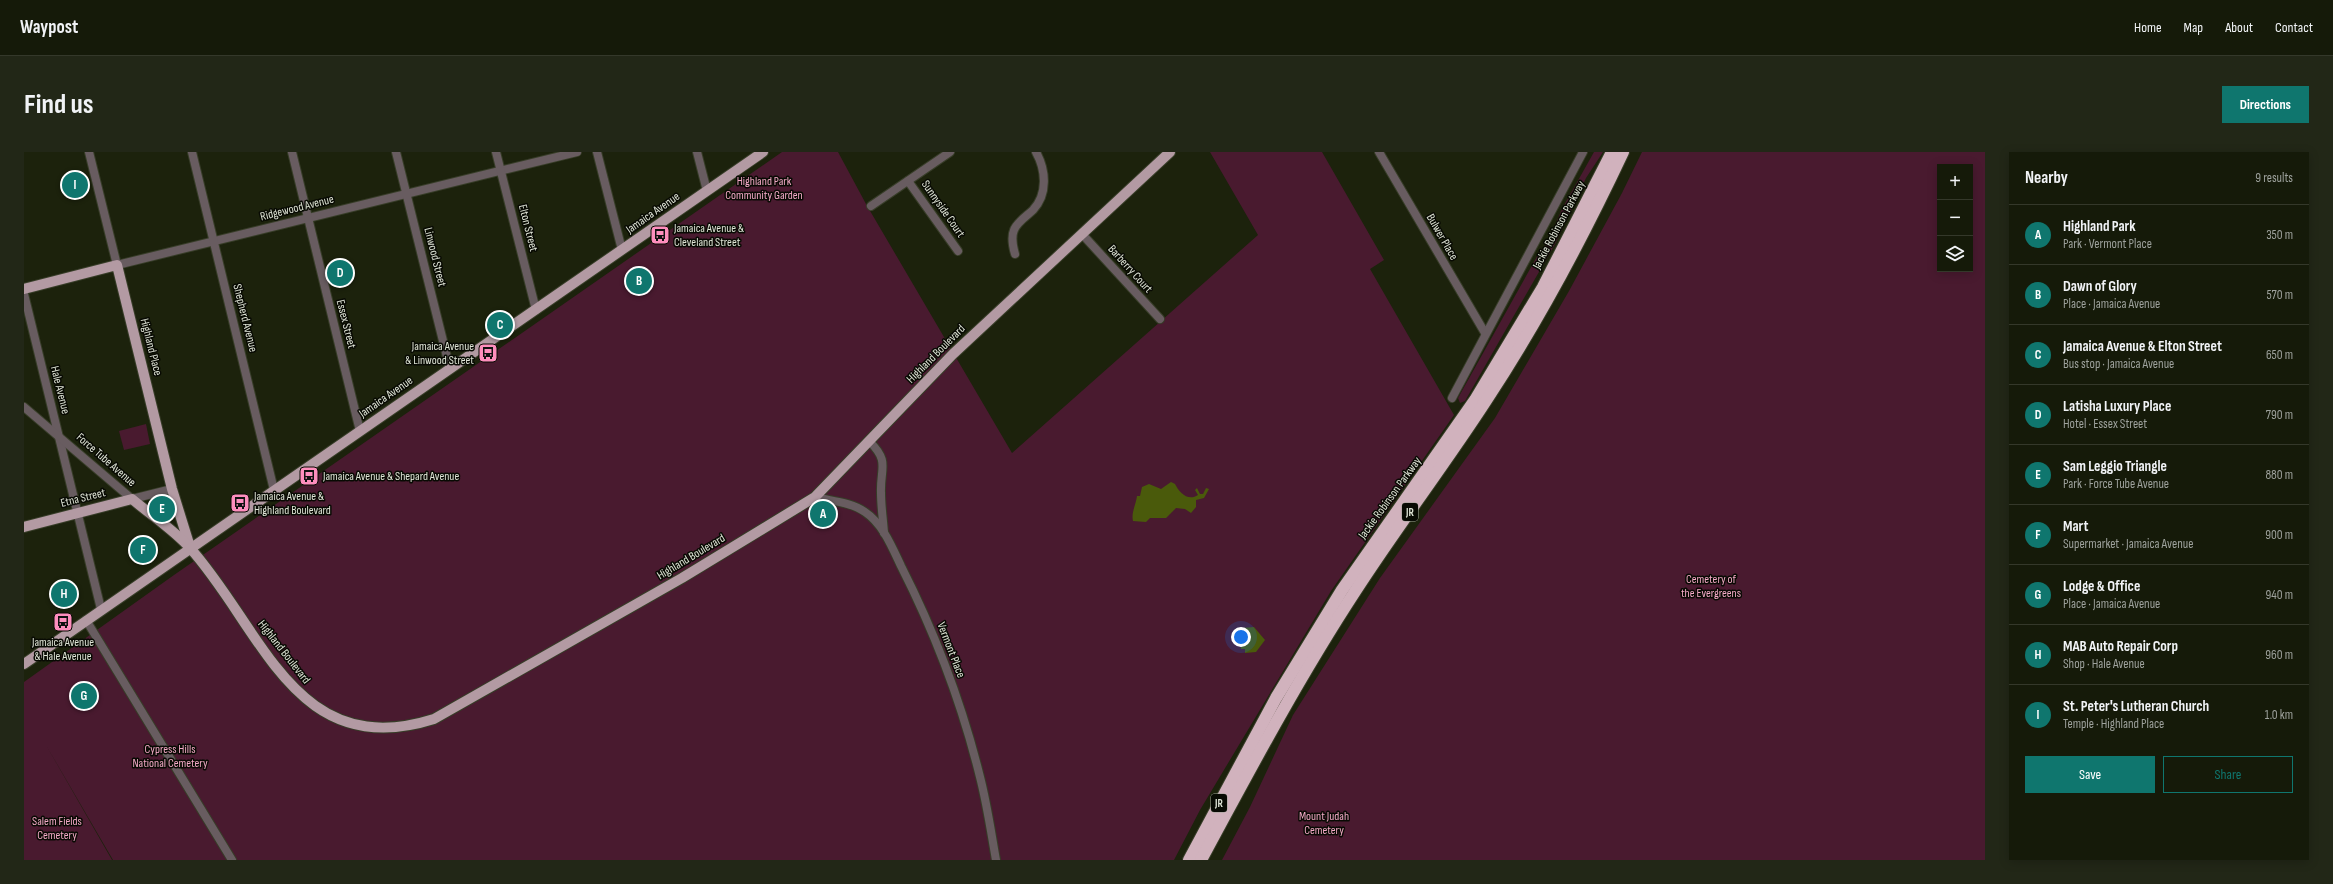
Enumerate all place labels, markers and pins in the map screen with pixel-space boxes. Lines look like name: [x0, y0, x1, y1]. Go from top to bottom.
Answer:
pin: I: [62, 170, 88, 200]
place label: Jamaica Avenue & Cleveland Street: [673, 221, 744, 250]
bus stop icon: Jamaica Avenue & Cleveland Street: [649, 224, 671, 246]
pin: D: [327, 258, 353, 288]
pin: B: [626, 266, 652, 296]
pin: C: [487, 310, 513, 340]
place label: Jamaica Avenue & Linwood Street: [405, 339, 474, 368]
bus stop icon: Jamaica Avenue & Linwood Street: [477, 342, 499, 364]
bus stop icon: Jamaica Avenue & Shepard Avenue: [298, 465, 320, 487]
place label: Jamaica Avenue & Shepard Avenue: [322, 469, 459, 484]
place label: Jamaica Avenue & Highland Boulevard: [253, 489, 331, 518]
bus stop icon: Jamaica Avenue & Highland Boulevard: [229, 492, 251, 514]
pin: E: [149, 494, 175, 524]
pin: A: [810, 499, 836, 529]
pin: F: [130, 535, 156, 565]
pin: H: [51, 579, 77, 609]
bus stop icon: Jamaica Avenue & Hale Avenue: [52, 611, 74, 633]
place label: Jamaica Avenue & Hale Avenue: [31, 635, 94, 664]
pin: G: [71, 681, 97, 711]

